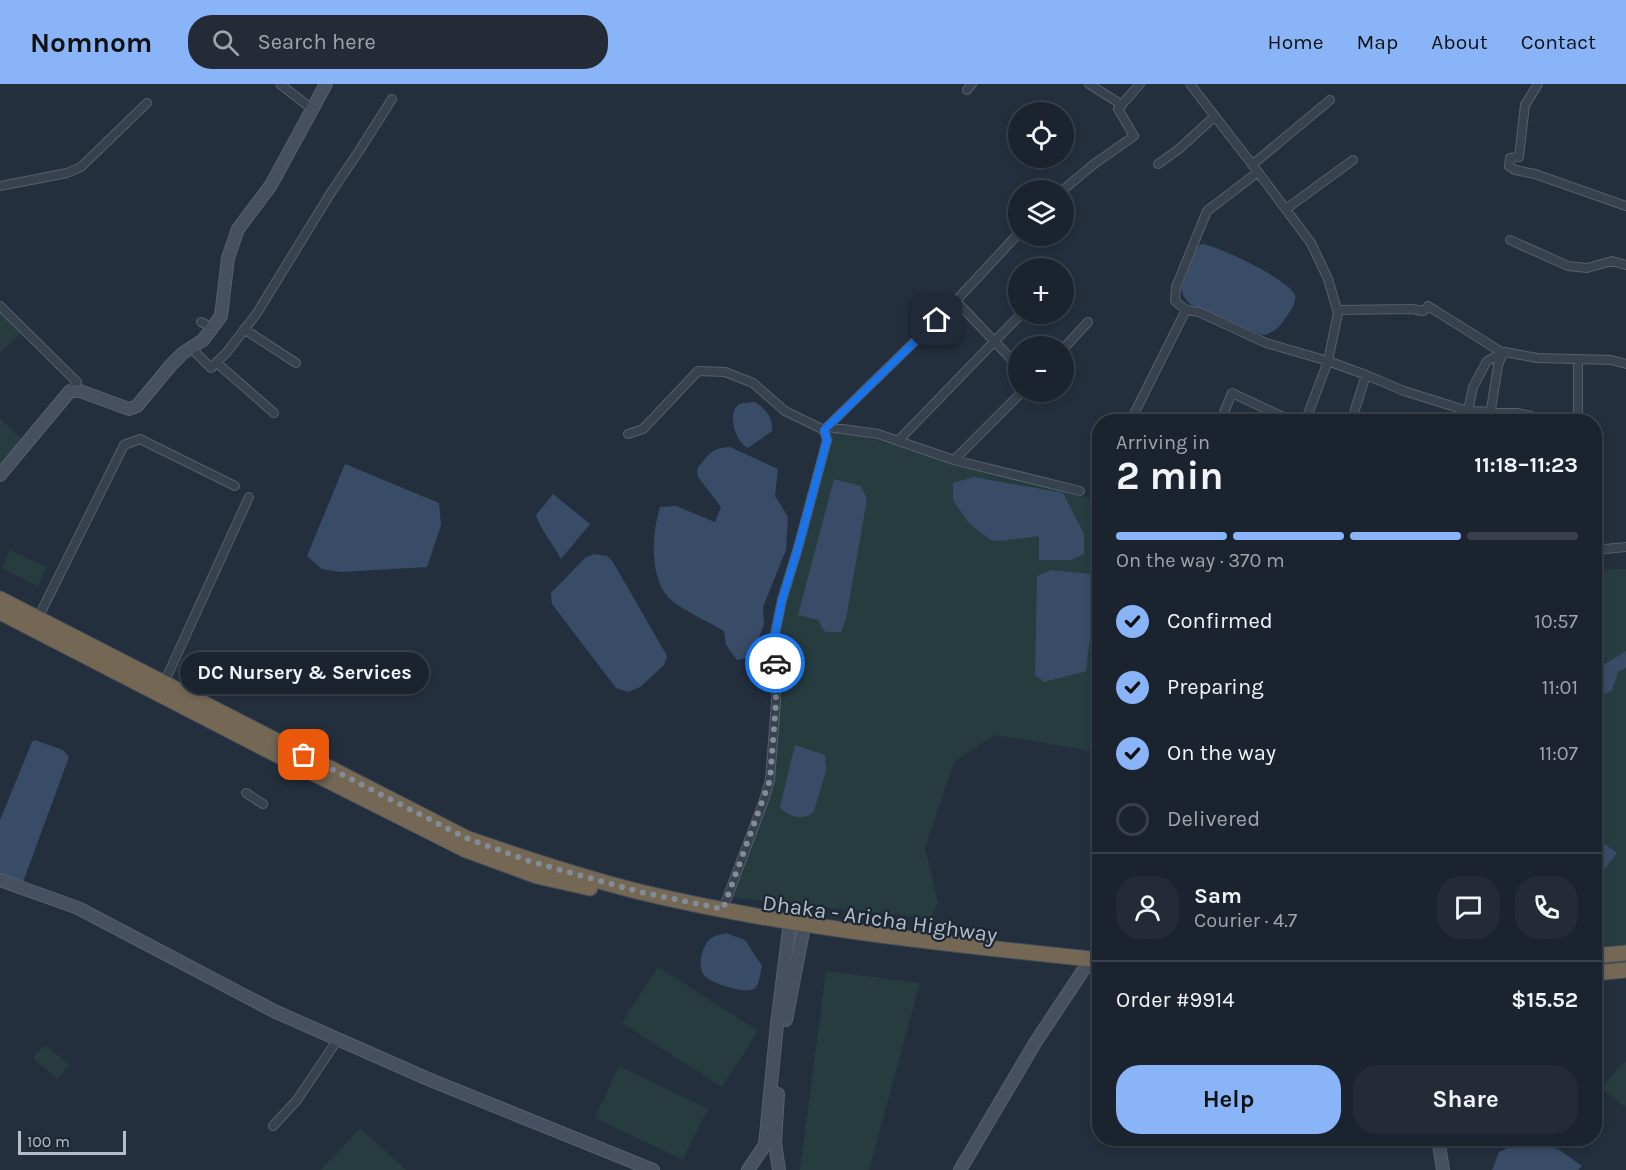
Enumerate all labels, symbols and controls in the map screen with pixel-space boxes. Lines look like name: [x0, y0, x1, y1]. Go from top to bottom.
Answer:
search box: [188, 15, 608, 69]
text: Nomnom: [30, 26, 152, 59]
icon: search: [209, 26, 242, 59]
text: Search here: [257, 29, 376, 55]
text: Home: [1268, 30, 1324, 54]
text: Map: [1357, 30, 1398, 54]
text: About: [1431, 30, 1488, 54]
text: Contact: [1521, 30, 1596, 54]
map controls: [1008, 102, 1074, 402]
button: locate: [1008, 102, 1074, 168]
button: layers: [1008, 180, 1074, 246]
button: +: [1008, 258, 1074, 324]
pin: [911, 294, 962, 345]
icon: home: [920, 303, 953, 336]
button: −: [1008, 336, 1074, 402]
text: Arriving in: [1116, 431, 1210, 454]
text: 11:18–11:23: [1474, 452, 1578, 478]
text: 2 min: [1116, 453, 1224, 499]
text: On the way · 370 m: [1116, 549, 1285, 572]
icon: check: [1116, 605, 1149, 638]
text: Confirmed: [1167, 608, 1273, 634]
text: 10:57: [1534, 610, 1578, 633]
courier: [745, 633, 805, 693]
icon: car: [759, 647, 792, 680]
callout: DC Nursery & Services: [180, 653, 428, 695]
text: DC Nursery & Services: [197, 661, 412, 684]
icon: check: [1116, 671, 1149, 704]
text: Preparing: [1167, 674, 1264, 700]
text: 11:01: [1542, 676, 1578, 699]
pin: [278, 729, 329, 780]
icon: check: [1116, 737, 1149, 770]
icon: bag: [287, 738, 320, 771]
text: On the way: [1167, 740, 1276, 766]
text: 11:07: [1539, 742, 1578, 765]
text: Delivered: [1167, 806, 1260, 832]
button: person: [1116, 876, 1179, 939]
button: chat: [1437, 876, 1500, 939]
button: phone: [1515, 876, 1578, 939]
text: Sam: [1194, 883, 1242, 909]
street label: Dhaka - Aricha Highway: [761, 890, 999, 948]
text: Courier · 4.7: [1194, 909, 1297, 932]
text: Order #9914: [1116, 987, 1235, 1013]
text: $15.52: [1511, 987, 1578, 1013]
button: Help: [1116, 1065, 1341, 1134]
button: Share: [1353, 1065, 1578, 1134]
scale bar: [18, 1128, 126, 1156]
text: 100 m: [27, 1132, 70, 1151]

